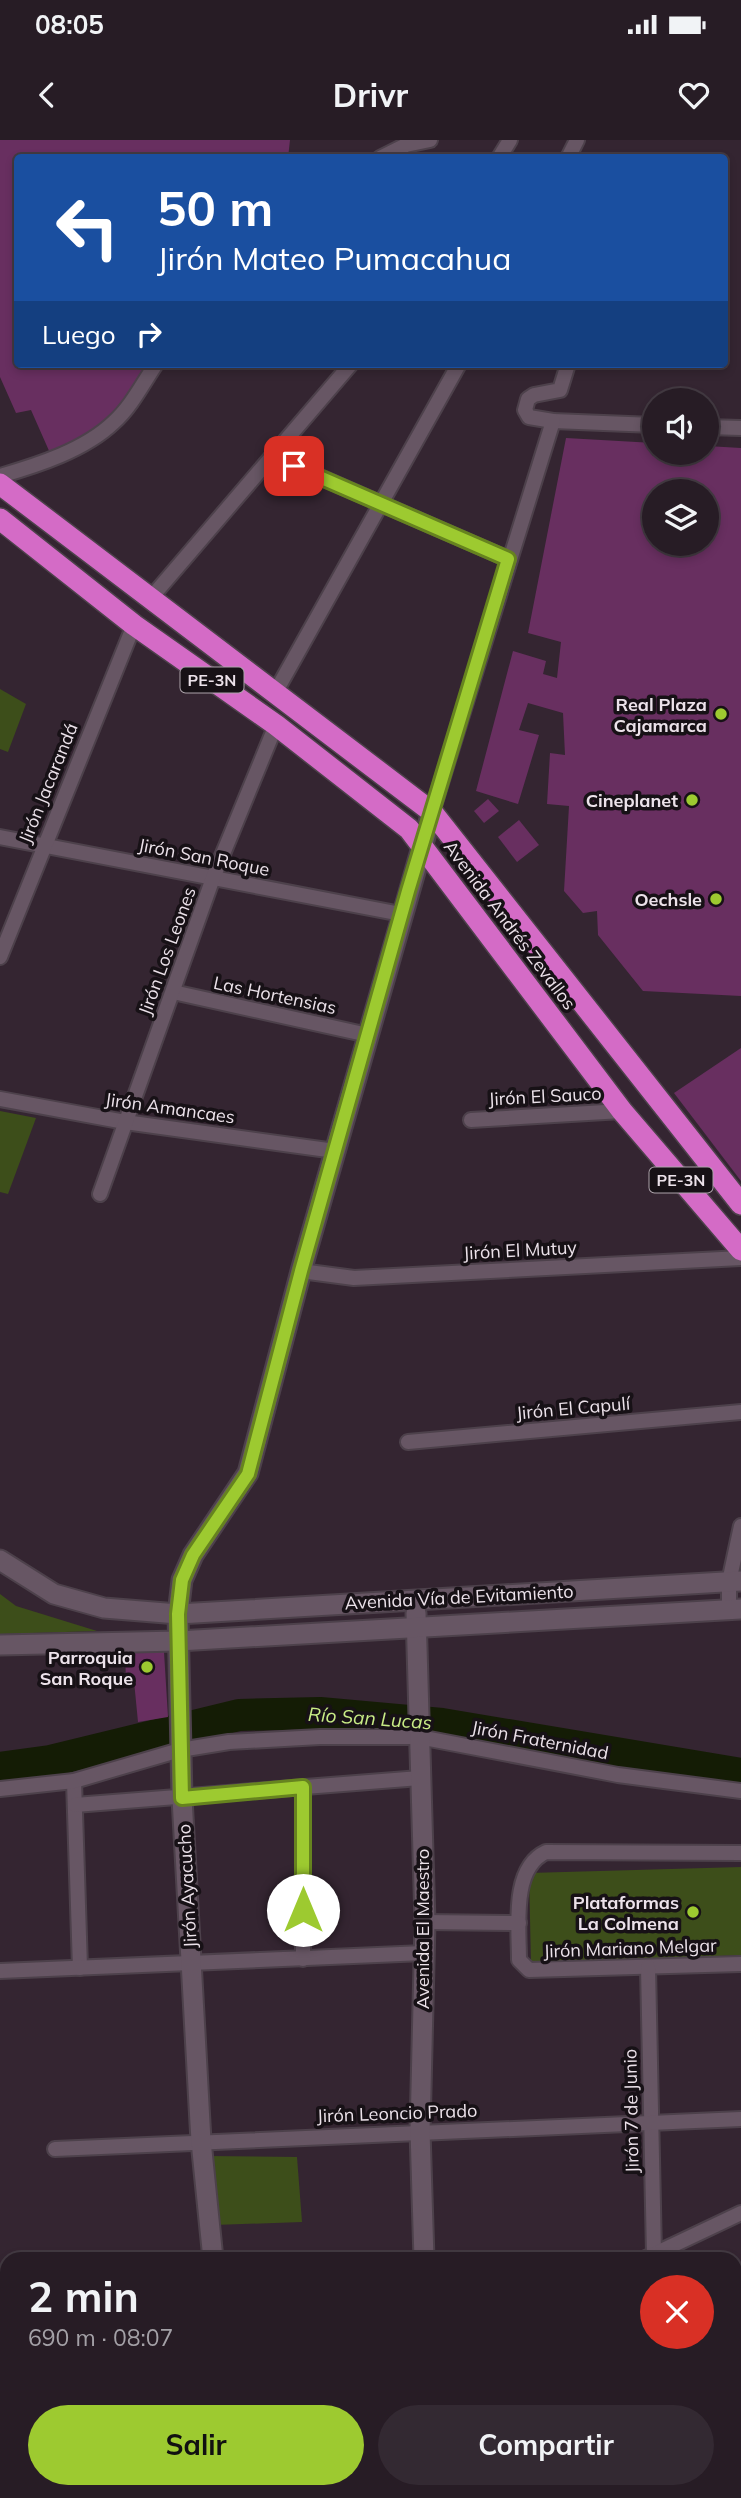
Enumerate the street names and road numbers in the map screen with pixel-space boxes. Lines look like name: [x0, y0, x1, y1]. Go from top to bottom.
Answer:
road number: PE-3N: [180, 667, 244, 692]
street label: Jirón Jacarandá: [13, 719, 83, 847]
street label: Jirón San Roque: [137, 833, 271, 881]
street label: Avenida Andrés Zevallos: [439, 836, 581, 1014]
street label: Jirón Los Leones: [133, 884, 201, 1018]
street label: Las Hortensias: [212, 971, 338, 1019]
street label: Jirón El Sauco: [488, 1082, 602, 1110]
street label: Jirón Amancaes: [104, 1088, 236, 1129]
road number: PE-3N: [650, 1168, 712, 1192]
street label: Jirón El Mutuy: [463, 1236, 578, 1264]
street label: Jirón El Capulí: [515, 1391, 633, 1424]
street label: Avenida Vía de Evitamiento: [344, 1580, 574, 1614]
street label: Jirón Fraternidad: [470, 1715, 610, 1765]
street label: Jirón Ayacucho: [172, 1823, 202, 1949]
street label: Avenida El Maestro: [411, 1849, 434, 2009]
street label: Jirón Mariano Melgar: [543, 1933, 717, 1963]
street label: Jirón 7 de Junio: [618, 2049, 644, 2173]
street label: Jirón Leoncio Prado: [316, 2099, 478, 2127]

